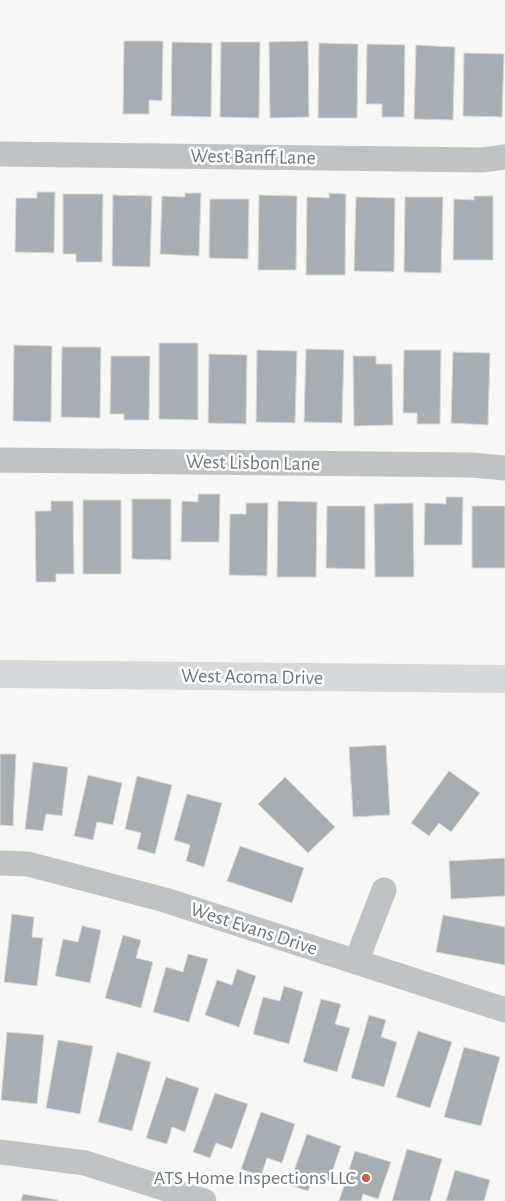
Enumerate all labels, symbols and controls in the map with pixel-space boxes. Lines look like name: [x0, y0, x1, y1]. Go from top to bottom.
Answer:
street label: West Banff Lane: [190, 144, 316, 170]
street label: West Lisbon Lane: [186, 450, 320, 476]
street label: West Acoma Drive: [181, 664, 323, 690]
street label: West Evans Drive: [187, 897, 321, 961]
place label: ATS Home Inspections LLC: [154, 1166, 356, 1190]
marker: ATS Home Inspections LLC: [360, 1172, 372, 1184]

